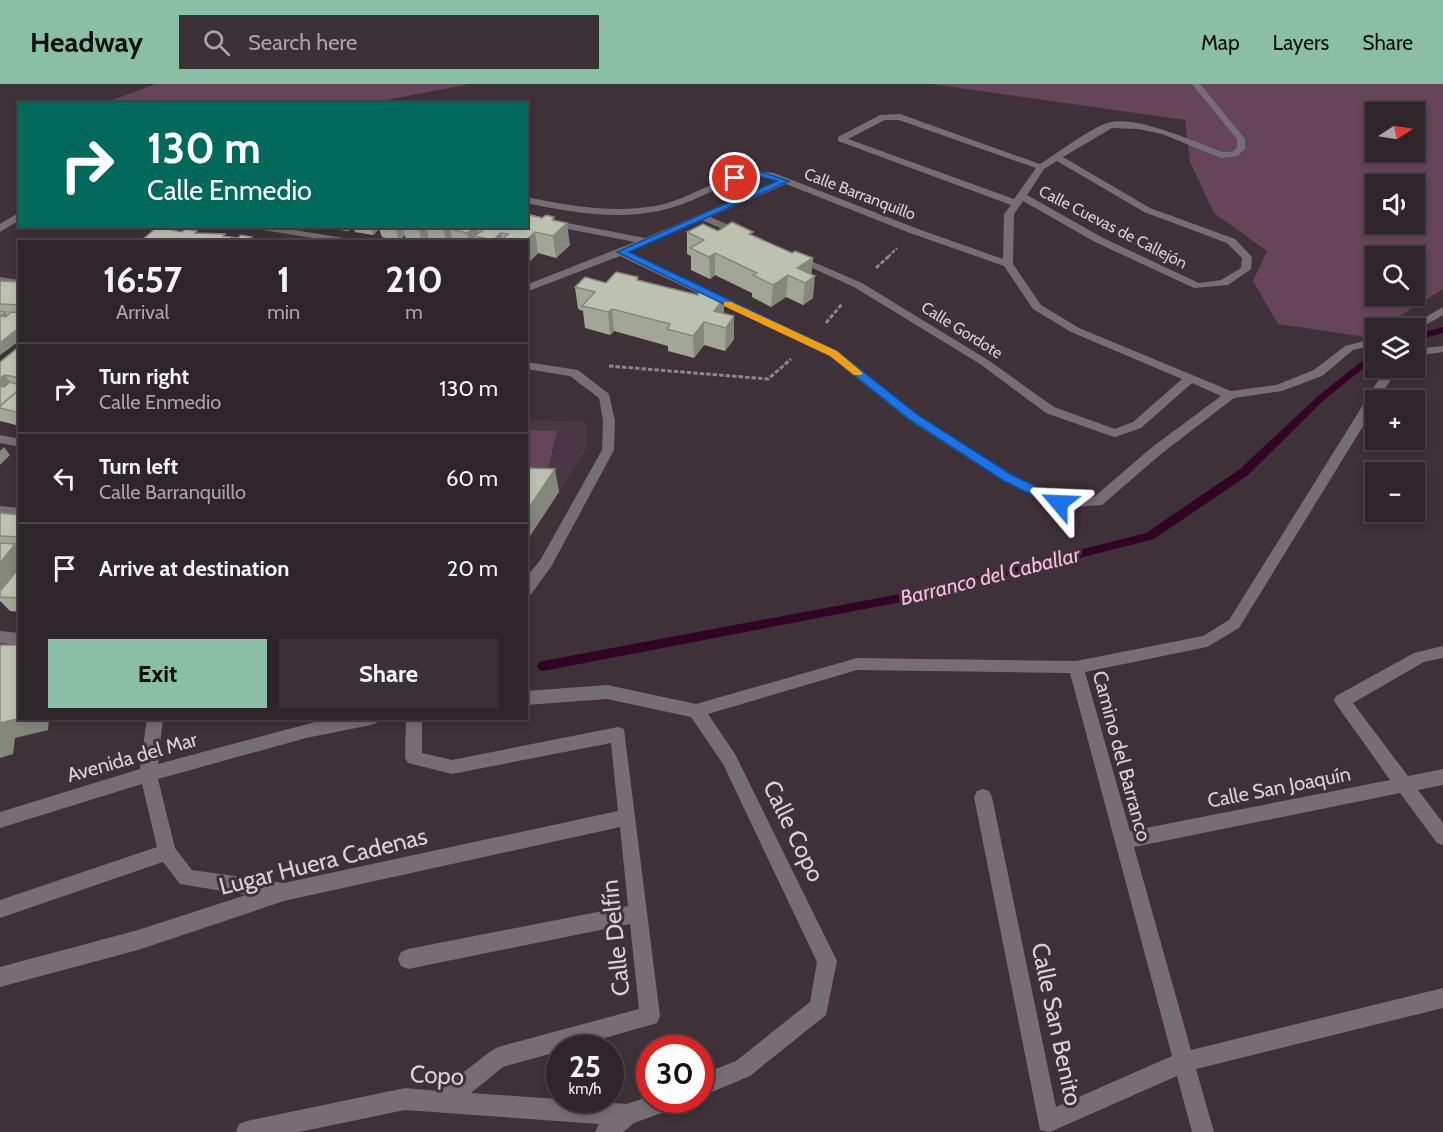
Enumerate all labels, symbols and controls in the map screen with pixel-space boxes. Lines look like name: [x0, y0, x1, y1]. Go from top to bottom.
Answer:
search box: [179, 15, 599, 69]
text: Headway: [30, 25, 143, 59]
icon: search: [200, 26, 233, 59]
text: Search here: [248, 29, 357, 56]
text: Map: [1201, 30, 1240, 55]
text: Layers: [1273, 30, 1329, 55]
text: Share: [1362, 30, 1413, 55]
north arrow: [1365, 102, 1425, 162]
map controls: [1365, 102, 1425, 522]
text: 130 m: [147, 122, 261, 174]
icon: right: [48, 126, 126, 204]
pin: [709, 152, 760, 203]
icon: arrive: [718, 161, 751, 194]
street label: Calle Barranquillo: [802, 164, 918, 224]
text: Calle Enmedio: [147, 174, 312, 207]
button: sound: [1365, 174, 1425, 234]
street label: Calle Cuevas de Callejón: [1036, 181, 1190, 273]
button: search: [1365, 246, 1425, 306]
text: 16:57: [103, 257, 182, 301]
text: 1: [277, 257, 290, 301]
text: 210: [385, 257, 443, 301]
street label: Calle Gordote: [918, 298, 1006, 362]
text: Arrival: [116, 300, 169, 324]
text: min: [267, 300, 300, 324]
text: m: [405, 300, 423, 324]
button: layers: [1365, 318, 1425, 378]
text: Turn right: [99, 363, 189, 390]
icon: right: [48, 372, 81, 405]
text: 130 m: [439, 375, 498, 402]
text: Calle Enmedio: [99, 390, 221, 414]
button: +: [1365, 390, 1425, 450]
text: Turn left: [99, 453, 178, 480]
icon: left: [48, 462, 81, 495]
button: −: [1365, 462, 1425, 522]
text: 60 m: [446, 465, 498, 492]
position arrow: [1027, 471, 1091, 535]
text: Calle Barranquillo: [99, 480, 246, 504]
water label: Barranco del Caballar: [897, 541, 1084, 610]
icon: arrive: [48, 552, 81, 585]
text: Arrive at destination: [99, 555, 289, 582]
text: 20 m: [447, 555, 498, 582]
button: Exit: [48, 639, 267, 708]
button: Share: [279, 639, 498, 708]
street label: Camino del Barranco: [1088, 668, 1156, 844]
street label: Avenida del Mar: [64, 727, 201, 787]
street label: Calle San Joaquín: [1205, 761, 1353, 813]
street label: Calle Copo: [757, 775, 831, 887]
street label: Lugar Huera Cadenas: [216, 821, 430, 901]
street label: Calle Delfín: [594, 878, 636, 998]
street label: Calle San Benito: [1026, 940, 1088, 1108]
speed limit sign: 30: [636, 1035, 714, 1113]
text: 25: [569, 1048, 601, 1085]
street label: Copo: [409, 1059, 465, 1091]
text: km/h: [569, 1080, 601, 1098]

